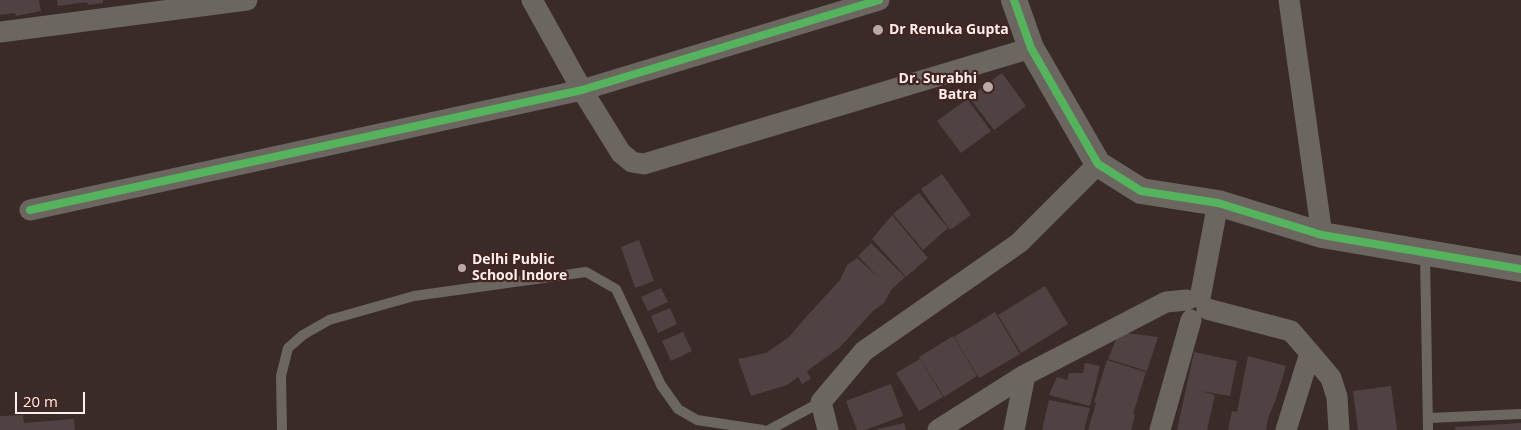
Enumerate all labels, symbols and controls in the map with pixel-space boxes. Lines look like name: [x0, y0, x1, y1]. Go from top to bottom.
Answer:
place label: Dr Renuka Gupta: [889, 22, 1009, 38]
marker: Dr Renuka Gupta: [871, 23, 885, 37]
place label: Dr. Surabhi Batra: [899, 71, 977, 104]
marker: Dr. Surabhi Batra: [981, 80, 995, 94]
place label: Delhi Public School Indore: [472, 252, 567, 284]
marker: Delhi Public School Indore: [456, 262, 468, 274]
scale bar: [18, 382, 88, 414]
text: 20 m: [23, 391, 58, 411]

